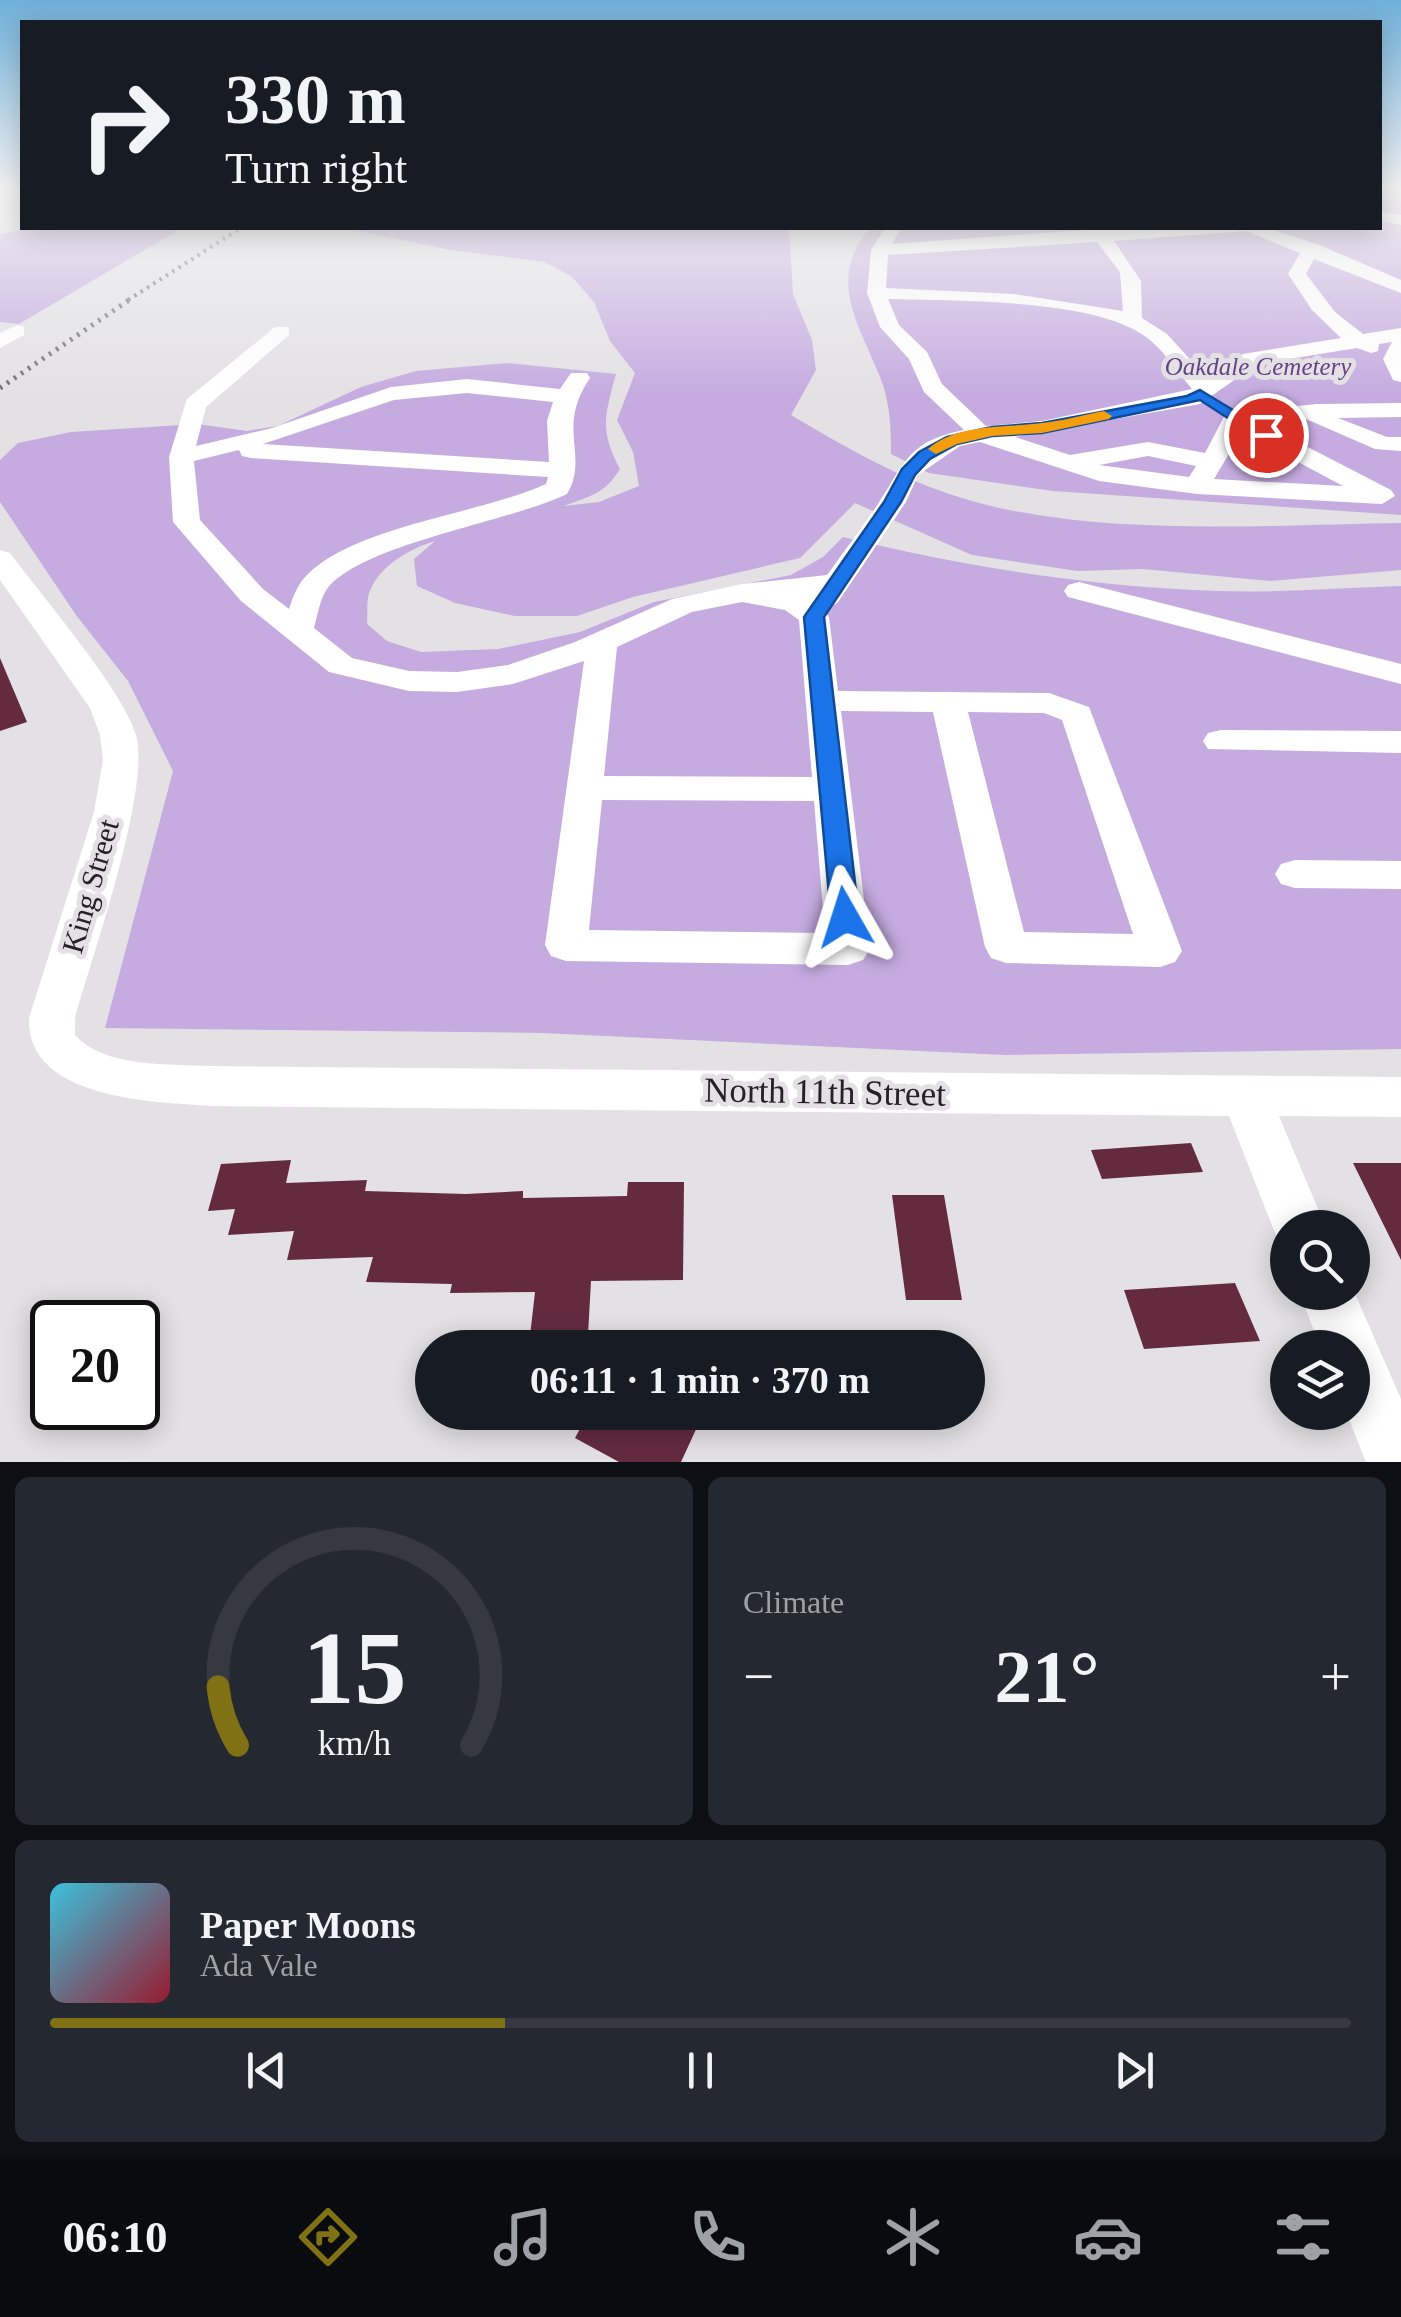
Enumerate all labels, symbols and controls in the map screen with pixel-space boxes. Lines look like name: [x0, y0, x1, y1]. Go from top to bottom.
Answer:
icon: right: [60, 60, 190, 190]
text: 330 m: [225, 61, 406, 138]
text: Turn right: [225, 143, 407, 193]
park label: Oakdale Cemetery: [1165, 353, 1352, 380]
pin: [1224, 393, 1309, 478]
icon: arrive: [1239, 408, 1294, 463]
street label: King Street: [55, 815, 125, 957]
position arrow: [793, 865, 897, 969]
street label: North 11th Street: [704, 1070, 946, 1114]
map controls: [1270, 1210, 1370, 1430]
button: search: [1270, 1210, 1370, 1310]
speed limit sign: 20: [30, 1300, 160, 1430]
button: layers: [1270, 1330, 1370, 1430]
text: 06:11 · 1 min · 370 m: [530, 1359, 870, 1401]
text: Climate: [743, 1584, 844, 1620]
text: 15: [302, 1610, 406, 1725]
text: 21°: [995, 1635, 1100, 1718]
text: −: [743, 1646, 774, 1707]
text: +: [1320, 1646, 1351, 1707]
text: km/h: [317, 1723, 391, 1763]
text: Paper Moons: [200, 1904, 416, 1946]
text: Ada Vale: [200, 1947, 318, 1983]
icon: previous: [239, 2043, 294, 2098]
icon: pause: [673, 2043, 728, 2098]
icon: next: [1107, 2043, 1162, 2098]
icon: directions: [293, 2202, 363, 2272]
icon: music: [488, 2202, 558, 2272]
icon: phone: [683, 2202, 753, 2272]
icon: climate: [878, 2202, 948, 2272]
icon: car: [1073, 2202, 1143, 2272]
icon: filters: [1268, 2202, 1338, 2272]
text: 06:10: [63, 2212, 168, 2262]

